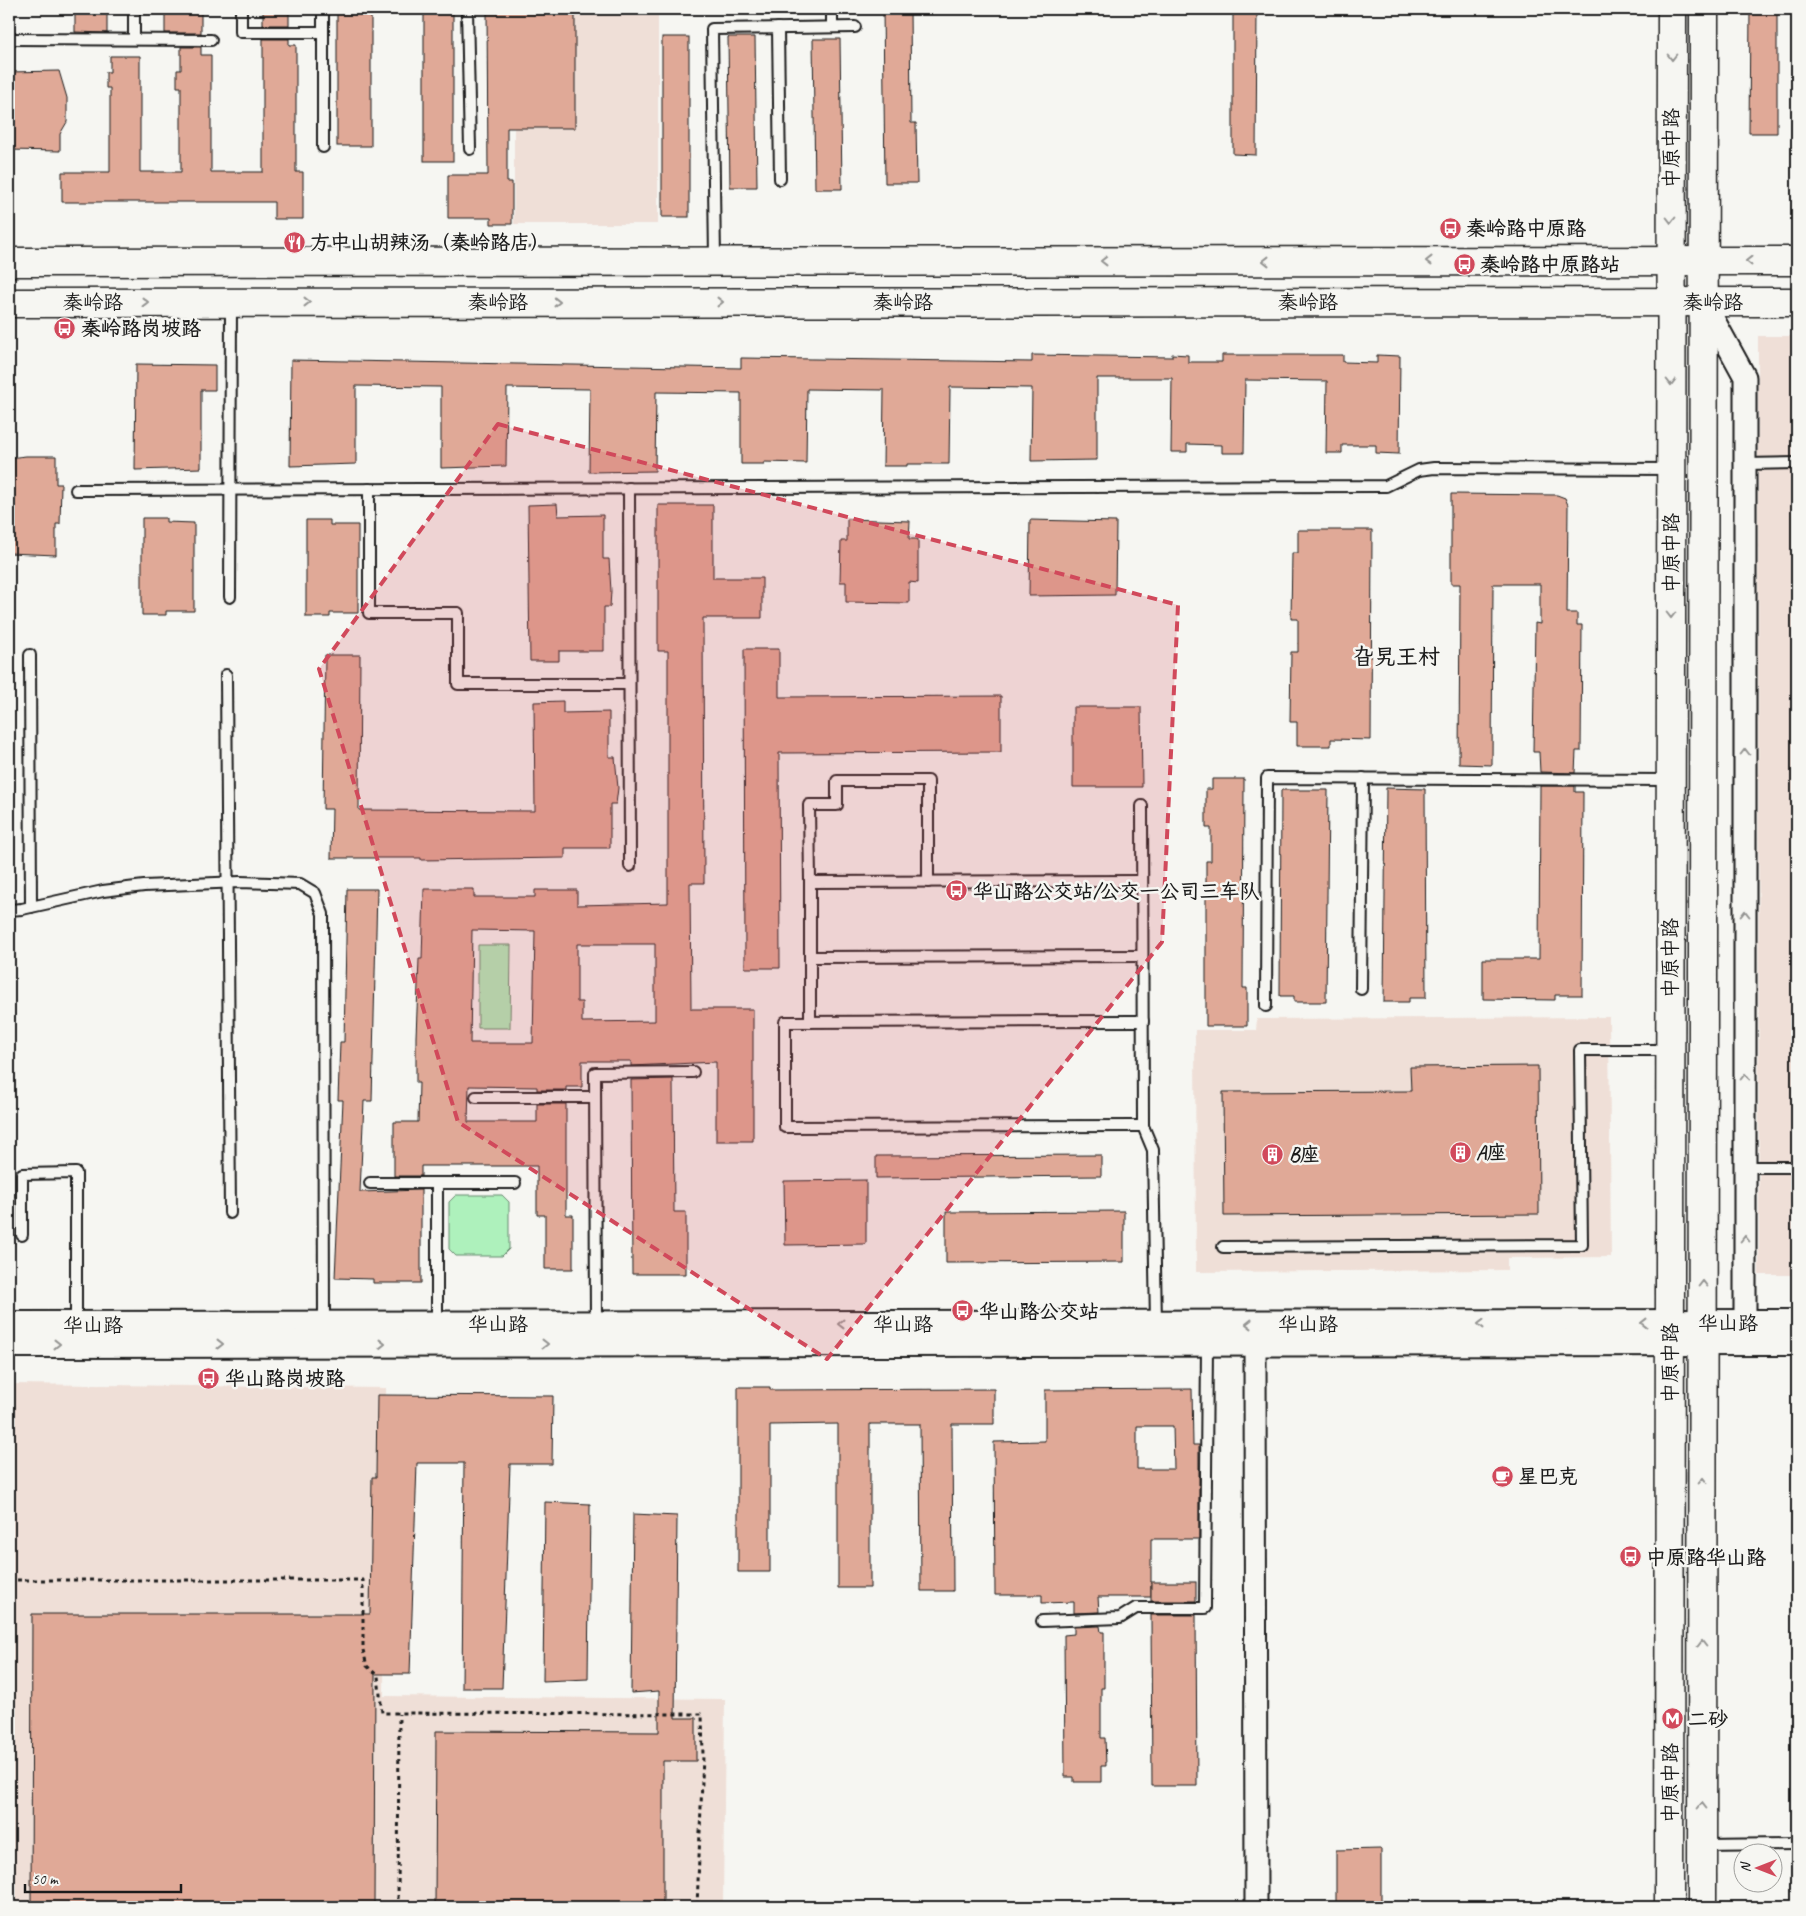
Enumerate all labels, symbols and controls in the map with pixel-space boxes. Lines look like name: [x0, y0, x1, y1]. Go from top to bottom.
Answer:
one-way arrow: [1667, 54, 1677, 62]
street label: 中原中路: [1659, 107, 1684, 188]
bus stop icon: 秦岭路中原路: [1438, 216, 1462, 240]
place label: 秦岭路中原路: [1466, 216, 1586, 241]
one-way arrow: [1666, 216, 1676, 224]
restaurant icon: 方中山胡辣汤（秦岭路店）: [282, 230, 306, 254]
place label: 方中山胡辣汤（秦岭路店）: [310, 230, 550, 255]
bus stop icon: 秦岭路中原路站: [1452, 252, 1476, 276]
place label: 秦岭路中原路站: [1480, 252, 1620, 277]
one-way arrow: [1099, 256, 1107, 266]
one-way arrow: [1262, 256, 1270, 266]
one-way arrow: [1424, 256, 1432, 266]
one-way arrow: [1744, 256, 1752, 266]
street label: 秦岭路: [63, 290, 124, 315]
street label: 秦岭路: [468, 290, 529, 315]
street label: 秦岭路: [873, 290, 934, 315]
street label: 秦岭路: [1278, 290, 1339, 315]
street label: 秦岭路: [1683, 290, 1744, 315]
one-way arrow: [142, 297, 149, 307]
one-way arrow: [304, 297, 312, 307]
one-way arrow: [554, 297, 562, 307]
one-way arrow: [716, 297, 724, 307]
bus stop icon: 秦岭路岗坡路: [53, 316, 77, 340]
place label: 秦岭路岗坡路: [81, 316, 201, 341]
one-way arrow: [1666, 379, 1676, 387]
street label: 中原中路: [1659, 512, 1684, 593]
one-way arrow: [1666, 612, 1676, 619]
district label: 旮旯王村: [1352, 643, 1440, 671]
one-way arrow: [1740, 747, 1750, 755]
bus stop icon: 华山路公交站/公交一公司三车队: [945, 879, 969, 903]
place label: 华山路公交站/公交一公司三车队: [973, 879, 1260, 904]
one-way arrow: [1740, 910, 1750, 918]
street label: 中原中路: [1658, 917, 1683, 998]
one-way arrow: [1740, 1072, 1750, 1080]
building icon: A座: [1448, 1140, 1472, 1164]
place label: A座: [1476, 1140, 1506, 1165]
building icon: B座: [1261, 1142, 1285, 1166]
place label: B座: [1289, 1142, 1319, 1167]
one-way arrow: [1740, 1235, 1750, 1242]
one-way arrow: [1698, 1279, 1708, 1287]
bus stop icon: 华山路公交站: [951, 1299, 975, 1323]
place label: 华山路公交站: [979, 1299, 1099, 1324]
street label: 华山路: [1698, 1311, 1759, 1336]
street label: 华山路: [468, 1312, 529, 1337]
street label: 华山路: [873, 1312, 934, 1337]
street label: 华山路: [1278, 1312, 1339, 1337]
street label: 华山路: [63, 1313, 124, 1338]
one-way arrow: [1639, 1318, 1647, 1328]
one-way arrow: [837, 1319, 844, 1329]
one-way arrow: [1244, 1319, 1252, 1329]
one-way arrow: [1477, 1319, 1484, 1329]
street label: 中原中路: [1658, 1322, 1683, 1403]
one-way arrow: [54, 1339, 62, 1349]
one-way arrow: [216, 1339, 224, 1349]
one-way arrow: [379, 1339, 387, 1349]
one-way arrow: [542, 1339, 549, 1349]
bus stop icon: 华山路岗坡路: [197, 1366, 221, 1390]
place label: 华山路岗坡路: [225, 1366, 345, 1391]
cafe icon: 星巴克: [1490, 1464, 1514, 1488]
place label: 星巴克: [1518, 1464, 1578, 1489]
one-way arrow: [1698, 1477, 1708, 1484]
bus stop icon: 中原路华山路: [1618, 1545, 1642, 1569]
place label: 中原路华山路: [1646, 1545, 1766, 1570]
one-way arrow: [1697, 1639, 1707, 1647]
metro station icon: 二砂: [1660, 1707, 1684, 1731]
place label: 二砂: [1688, 1707, 1728, 1732]
street label: 中原中路: [1658, 1742, 1683, 1823]
one-way arrow: [1697, 1802, 1707, 1810]
north arrow: [1734, 1844, 1784, 1894]
scale bar: [25, 1861, 181, 1893]
text: N: [1737, 1861, 1754, 1872]
text: 50 m: [32, 1870, 59, 1889]

